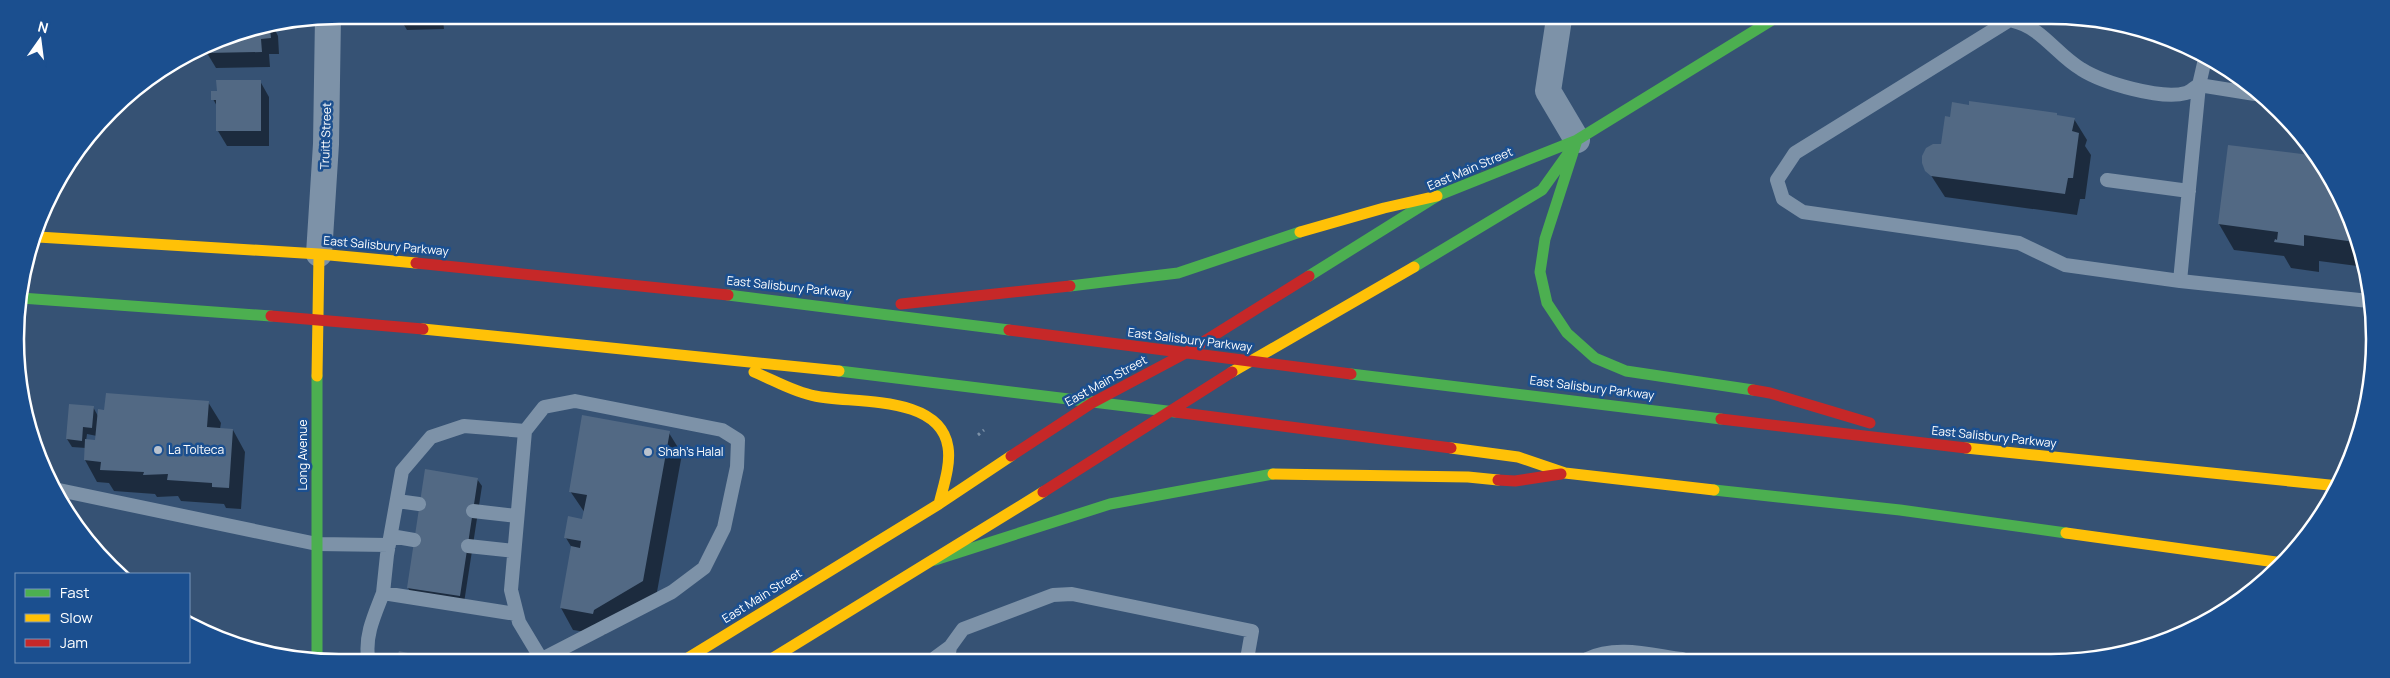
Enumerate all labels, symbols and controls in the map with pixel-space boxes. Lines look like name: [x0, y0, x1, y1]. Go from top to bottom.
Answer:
north arrow: [15, 15, 65, 65]
text: N: [36, 16, 50, 37]
street label: Truitt Street: [316, 102, 335, 170]
street label: East Main Street: [1424, 143, 1515, 194]
street label: East Salisbury Parkway: [323, 232, 450, 260]
street label: East Salisbury Parkway: [726, 271, 853, 302]
street label: East Salisbury Parkway: [1127, 323, 1254, 356]
street label: East Main Street: [1062, 351, 1150, 410]
street label: East Salisbury Parkway: [1529, 371, 1656, 404]
street label: Long Avenue: [294, 420, 311, 490]
street label: East Salisbury Parkway: [1931, 421, 2058, 452]
place label: La Tolteca: [168, 441, 224, 458]
place label: Shah’s Halal: [658, 443, 724, 460]
marker: La Tolteca: [152, 444, 164, 456]
marker: Shah’s Halal: [642, 446, 654, 458]
street label: East Main Street: [718, 564, 805, 627]
legend: [15, 573, 190, 663]
text: Fast: [60, 582, 89, 603]
text: Slow: [60, 607, 93, 628]
text: Jam: [60, 632, 88, 653]

